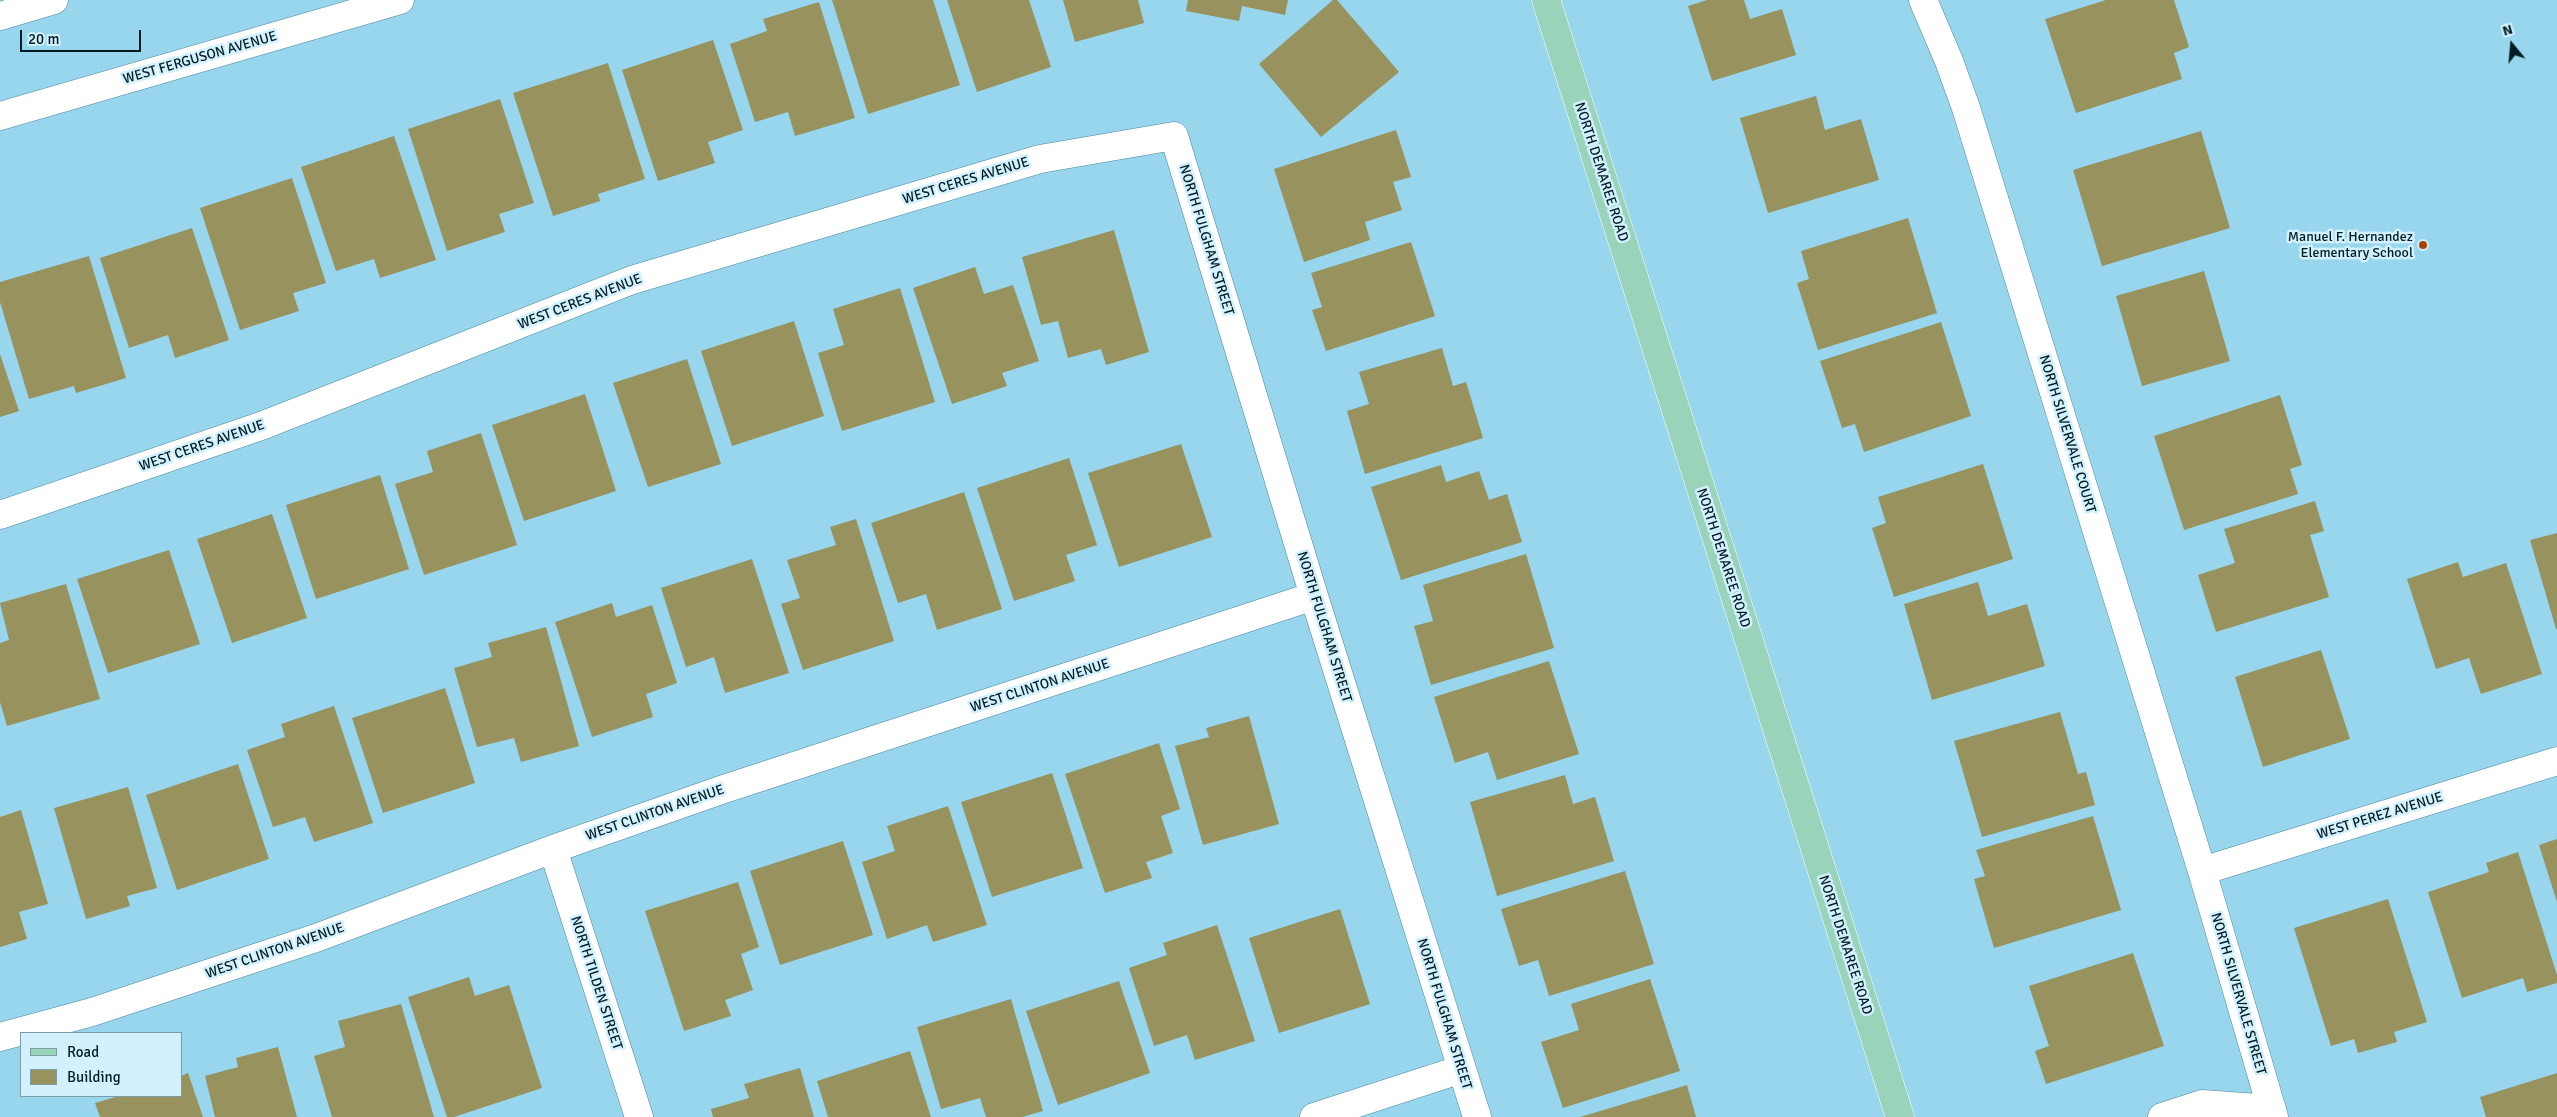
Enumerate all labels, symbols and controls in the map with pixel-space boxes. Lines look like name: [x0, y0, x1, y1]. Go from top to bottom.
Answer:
scale bar: [22, 20, 144, 52]
north arrow: [2487, 20, 2537, 70]
text: N: [2500, 21, 2515, 40]
street label: WEST FERGUSON AVENUE: [121, 28, 279, 88]
text: 20 m: [28, 30, 59, 48]
street label: NORTH DEMAREE ROAD: [1571, 100, 1631, 244]
street label: WEST CERES AVENUE: [901, 154, 1031, 208]
street label: NORTH FULGHAM STREET: [1175, 163, 1237, 317]
place label: Manuel F. Hernandez Elementary School: [2288, 229, 2413, 262]
marker: Manuel F. Hernandez Elementary School: [2417, 239, 2429, 251]
street label: WEST CERES AVENUE: [516, 271, 644, 333]
street label: NORTH SILVERVALE COURT: [2035, 353, 2099, 515]
street label: WEST CERES AVENUE: [137, 417, 267, 475]
street label: NORTH DEMAREE ROAD: [1693, 486, 1753, 630]
street label: NORTH FULGHAM STREET: [1293, 550, 1355, 704]
street label: WEST CLINTON AVENUE: [968, 656, 1112, 716]
street label: WEST CLINTON AVENUE: [584, 781, 726, 845]
street label: WEST PEREZ AVENUE: [2315, 789, 2445, 843]
street label: NORTH DEMAREE ROAD: [1815, 873, 1875, 1017]
street label: NORTH SILVERVALE STREET: [2207, 911, 2269, 1077]
street label: NORTH TILDEN STREET: [566, 914, 626, 1052]
street label: WEST CLINTON AVENUE: [204, 919, 346, 983]
street label: NORTH FULGHAM STREET: [1413, 937, 1475, 1091]
legend: [20, 1032, 182, 1097]
text: Road: [67, 1043, 99, 1061]
text: Building: [67, 1068, 121, 1086]

